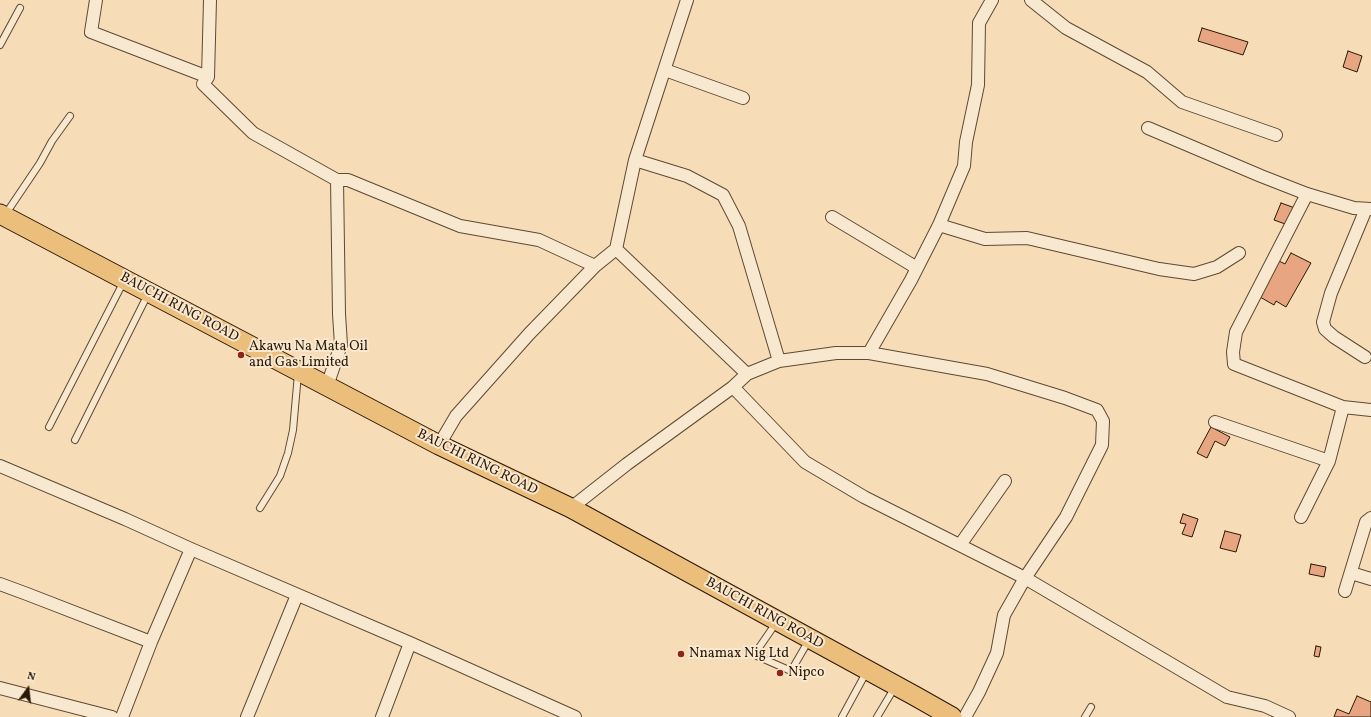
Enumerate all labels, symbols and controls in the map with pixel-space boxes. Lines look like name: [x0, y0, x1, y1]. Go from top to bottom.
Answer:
street label: BAUCHI RING ROAD: [117, 270, 241, 346]
place label: Akawu Na Mata Oil and Gas Limited: [249, 339, 368, 372]
marker: Akawu Na Mata Oil and Gas Limited: [236, 350, 246, 360]
street label: BAUCHI RING ROAD: [414, 427, 540, 499]
street label: BAUCHI RING ROAD: [702, 575, 826, 653]
place label: Nnamax Nig Ltd: [689, 646, 789, 662]
marker: Nnamax Nig Ltd: [676, 649, 686, 659]
place label: Nipco: [788, 665, 824, 681]
marker: Nipco: [775, 668, 785, 678]
north arrow: [8, 669, 48, 709]
text: N: [25, 669, 37, 685]

